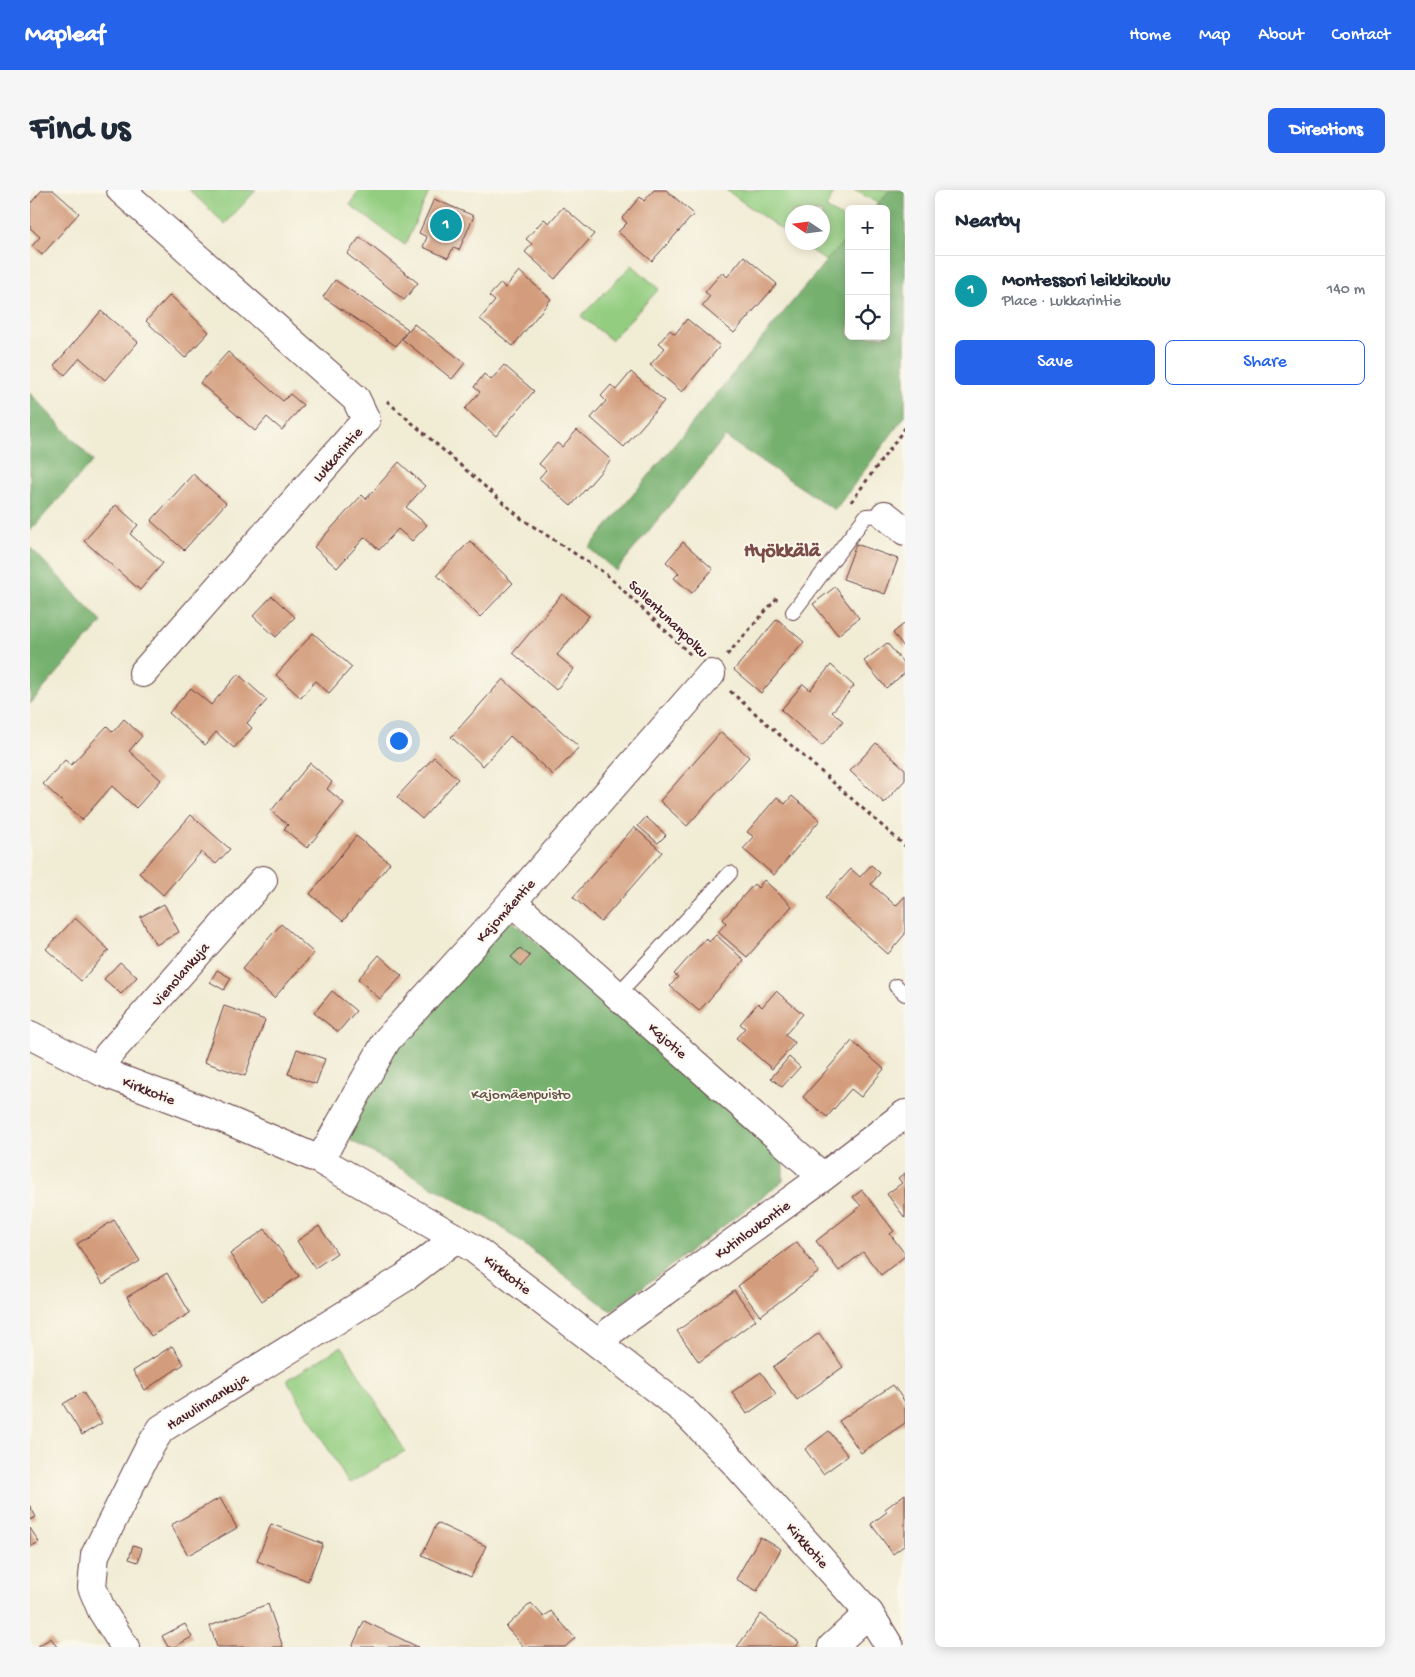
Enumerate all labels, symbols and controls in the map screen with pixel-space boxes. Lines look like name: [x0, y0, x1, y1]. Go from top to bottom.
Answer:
text: Mapleaf: [25, 21, 105, 50]
text: Home: [1129, 25, 1171, 46]
text: Map: [1199, 25, 1230, 46]
text: About: [1258, 25, 1304, 46]
text: Contact: [1332, 25, 1390, 46]
button: Directions: [1268, 108, 1385, 153]
text: Find us: [30, 110, 130, 151]
north arrow: [785, 205, 830, 250]
map controls: [845, 205, 890, 340]
button: +: [845, 205, 890, 250]
pin: 1: [430, 206, 462, 244]
text: Nearby: [955, 210, 1020, 235]
button: −: [845, 250, 890, 295]
text: Montessori leikkikoulu: [1002, 270, 1170, 293]
text: 1: [968, 281, 974, 300]
text: 140 m: [1327, 281, 1365, 300]
text: Place · Lukkarintie: [1002, 293, 1121, 312]
button: locate: [845, 295, 890, 340]
button: Save: [955, 340, 1155, 385]
button: Share: [1165, 340, 1365, 385]
street label: Lukkarintie: [310, 424, 367, 487]
district label: Hyökkälä: [744, 541, 821, 564]
street label: Sollentunanpolku: [624, 577, 711, 662]
your location: [386, 728, 412, 754]
street label: Kajomäentie: [473, 876, 540, 947]
street label: Vienolankuja: [148, 939, 215, 1012]
street label: Kajotie: [643, 1020, 690, 1064]
street label: Kirkkotie: [119, 1074, 177, 1110]
park label: Kajomäenpuisto: [471, 1086, 571, 1104]
street label: Kutinloukontie: [712, 1197, 795, 1264]
street label: Kirkkotie: [479, 1252, 534, 1300]
street label: Havulinnankuja: [164, 1370, 253, 1435]
street label: Kirkkotie: [781, 1520, 832, 1573]

